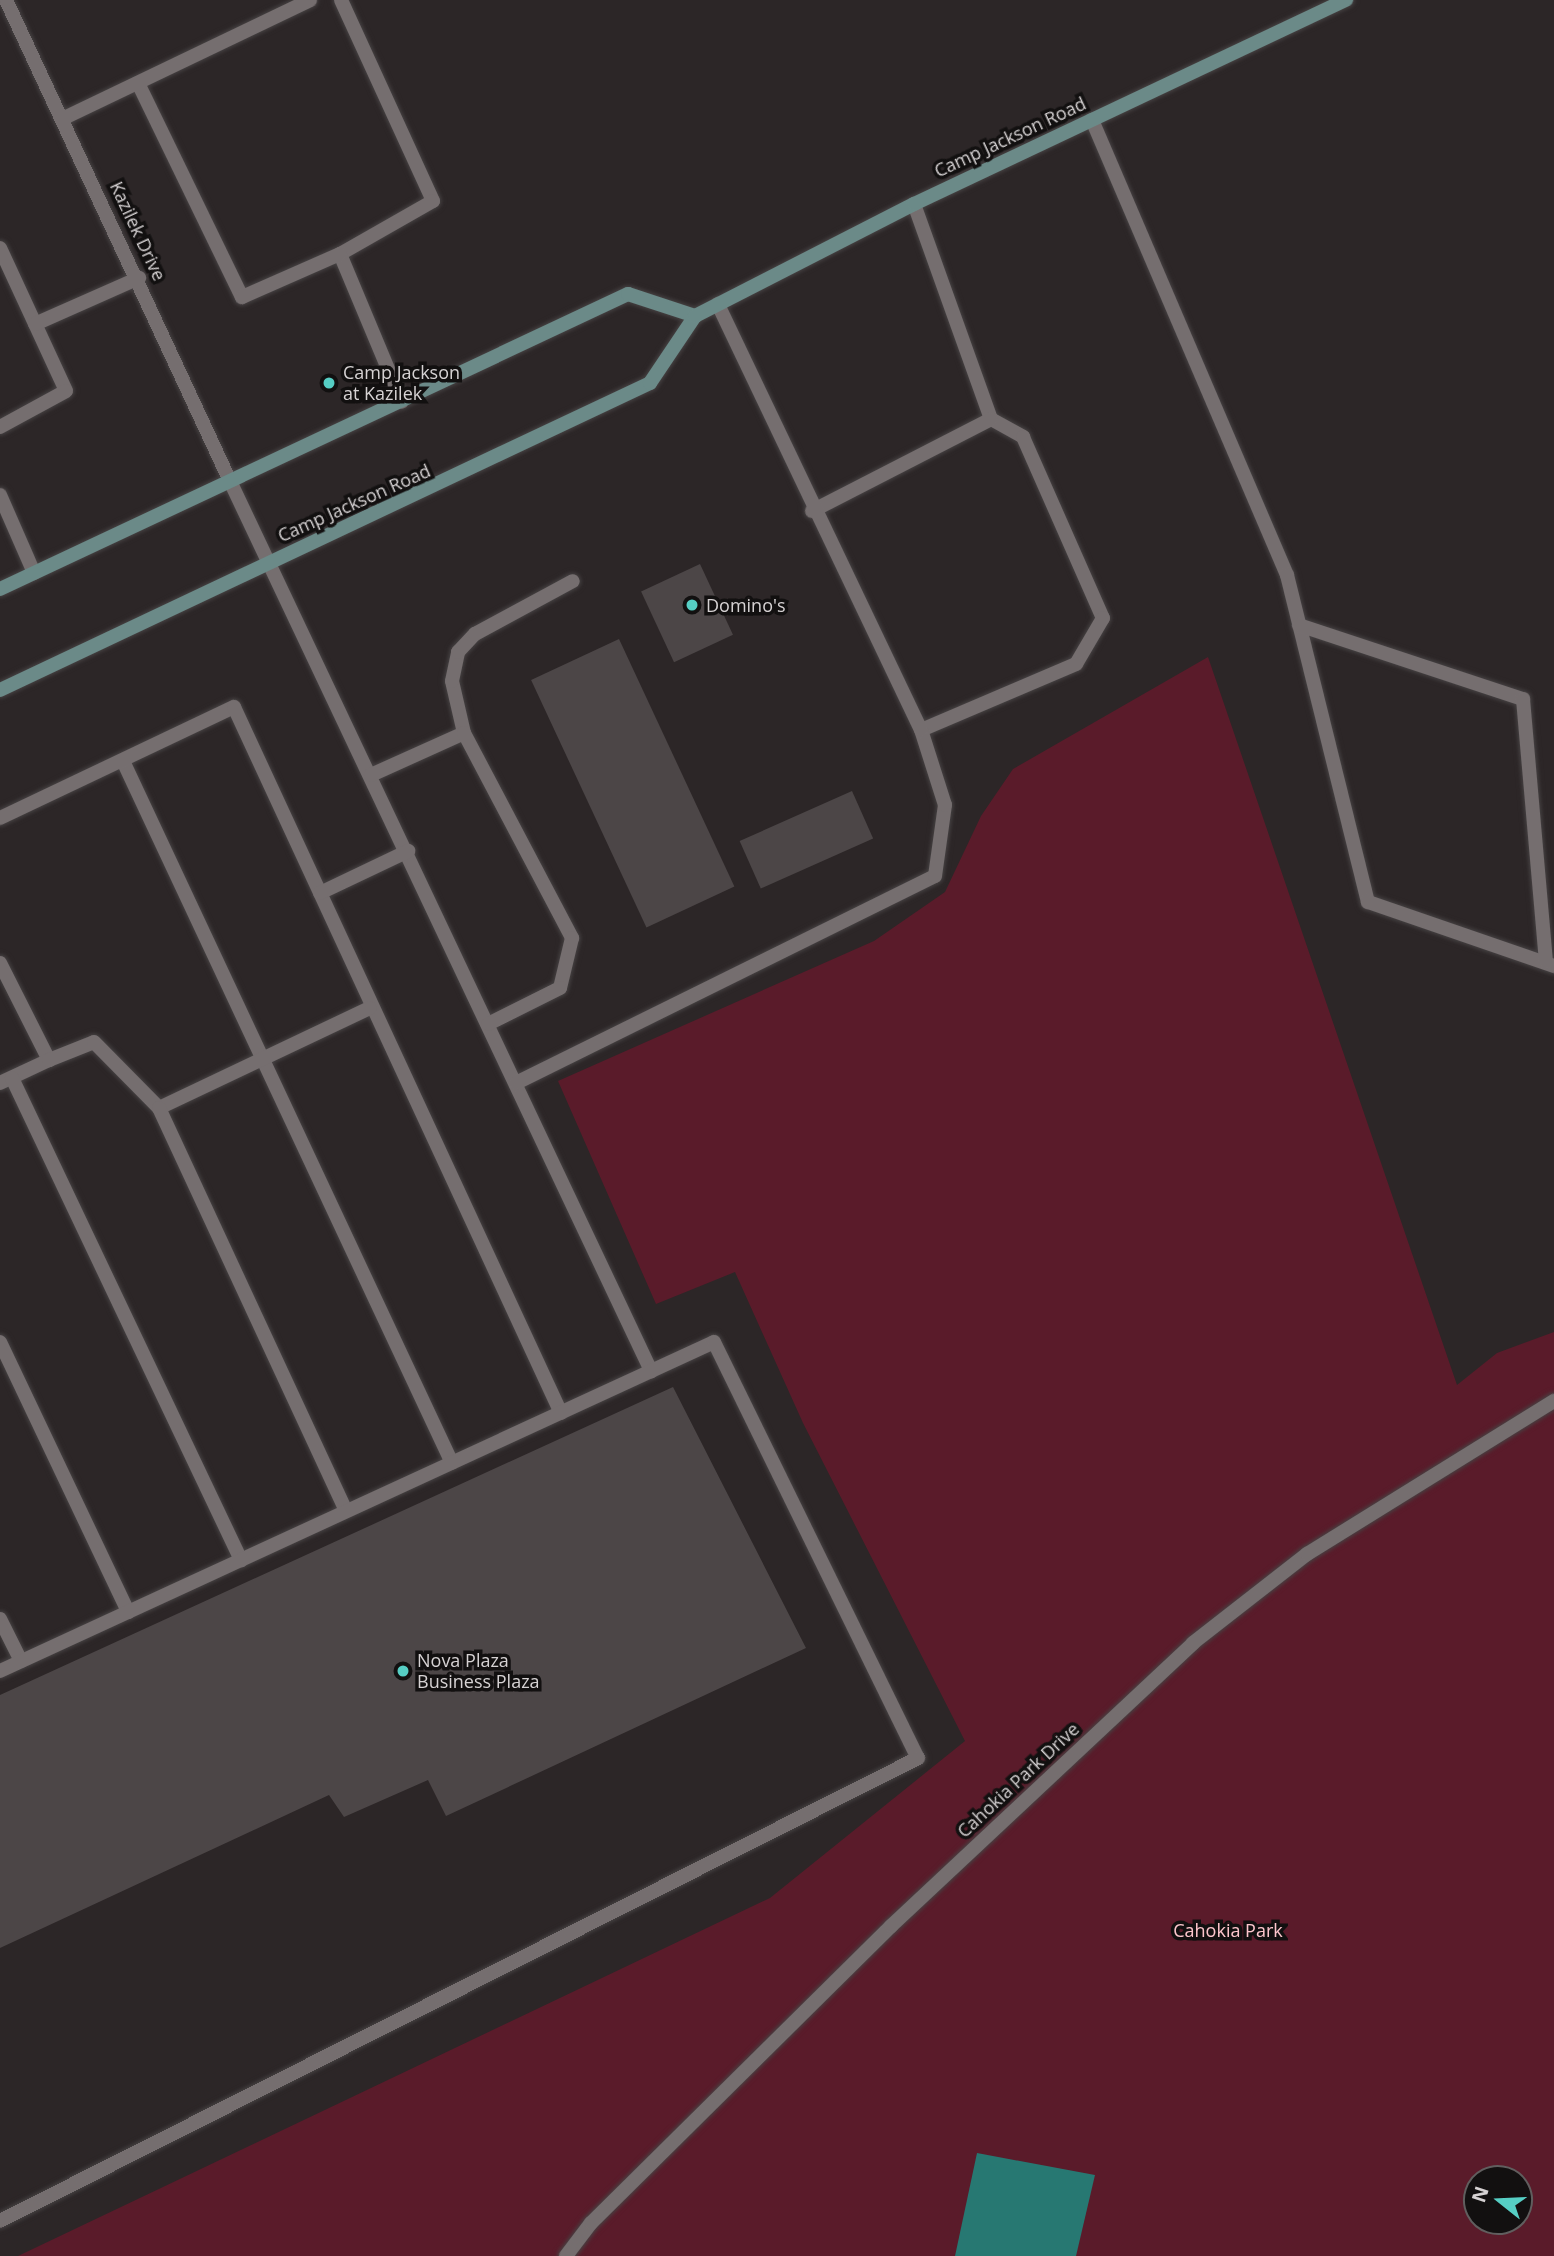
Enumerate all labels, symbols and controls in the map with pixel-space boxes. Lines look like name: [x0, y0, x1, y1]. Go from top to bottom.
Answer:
street label: Camp Jackson Road: [931, 92, 1089, 182]
street label: Kazilek Drive: [106, 178, 170, 284]
place label: Camp Jackson at Kazilek: [343, 362, 460, 404]
marker: Camp Jackson at Kazilek: [321, 375, 337, 391]
street label: Camp Jackson Road: [274, 460, 434, 546]
place label: Domino's: [706, 594, 785, 616]
marker: Domino's: [684, 597, 700, 613]
place label: Nova Plaza Business Plaza: [417, 1650, 540, 1692]
marker: Nova Plaza Business Plaza: [395, 1663, 411, 1679]
street label: Cahokia Park Drive: [953, 1718, 1083, 1842]
park label: Cahokia Park: [1173, 1919, 1283, 1941]
north arrow: [1463, 2165, 1533, 2235]
text: N: [1465, 2183, 1495, 2206]

